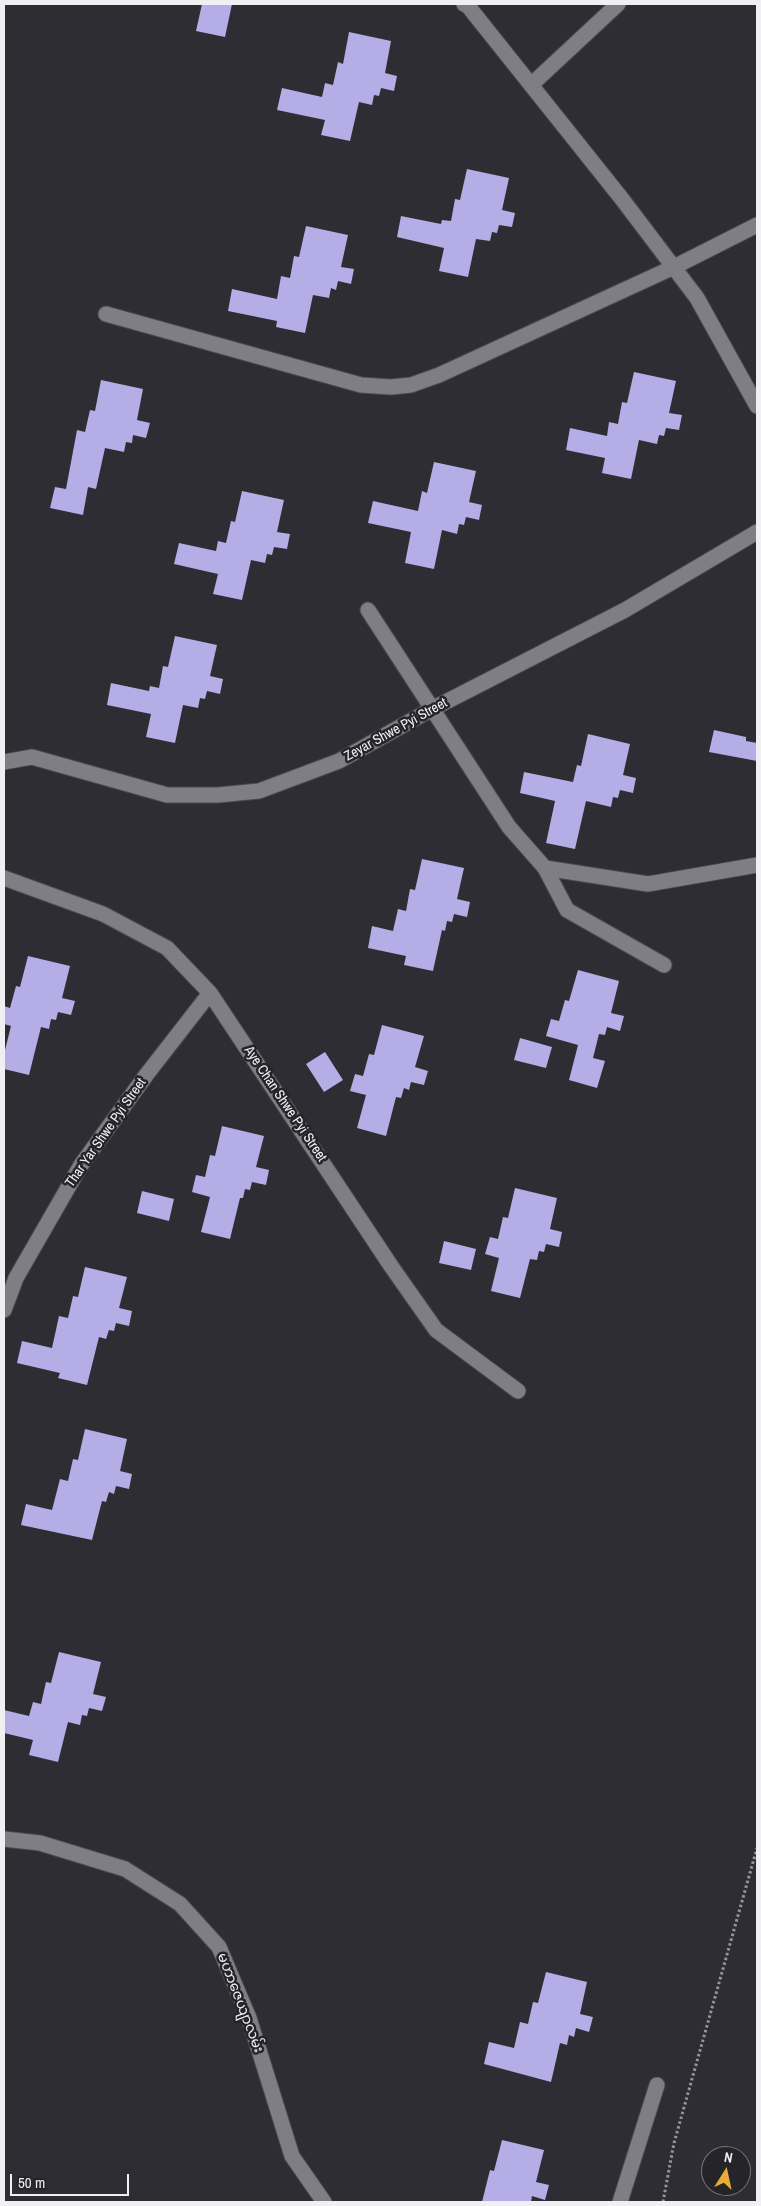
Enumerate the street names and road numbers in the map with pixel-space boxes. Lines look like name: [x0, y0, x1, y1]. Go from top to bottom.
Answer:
street label: Zeyar Shwe Pyi Street: [342, 695, 450, 765]
street label: Aye Chan Shwe Pyi Street: [240, 1043, 330, 1165]
street label: Thar Yar Shwe Pyi Street: [62, 1075, 150, 1191]
street label: မဟာဇေယျာလမ်း: [213, 1951, 267, 2055]

